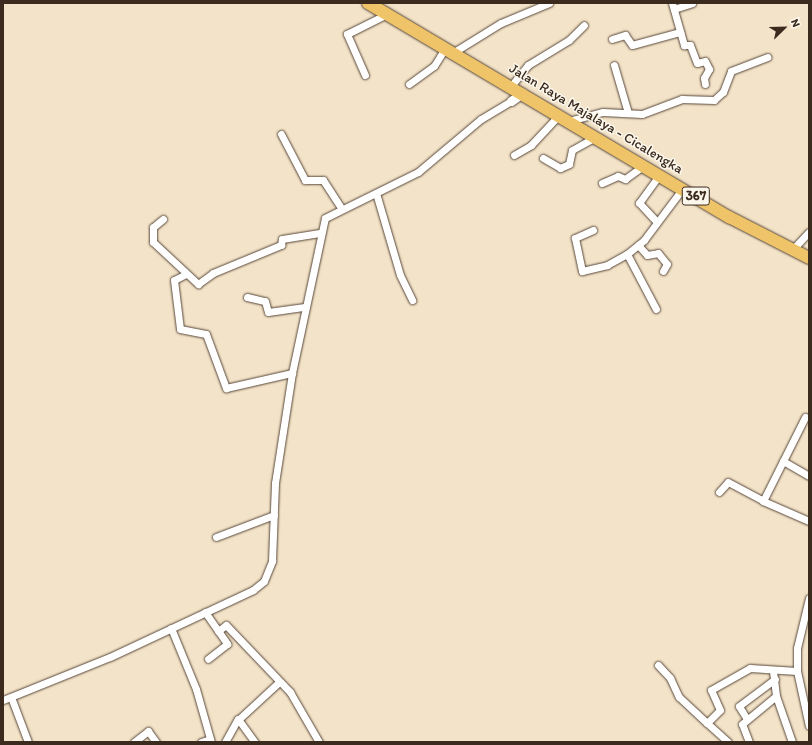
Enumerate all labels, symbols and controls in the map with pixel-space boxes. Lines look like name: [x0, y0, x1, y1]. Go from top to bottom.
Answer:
north arrow: [764, 8, 804, 48]
text: N: [788, 17, 803, 29]
street label: Jalan Raya Majalaya - Cicalengka: [506, 60, 686, 178]
road number: 367: [681, 185, 711, 207]

